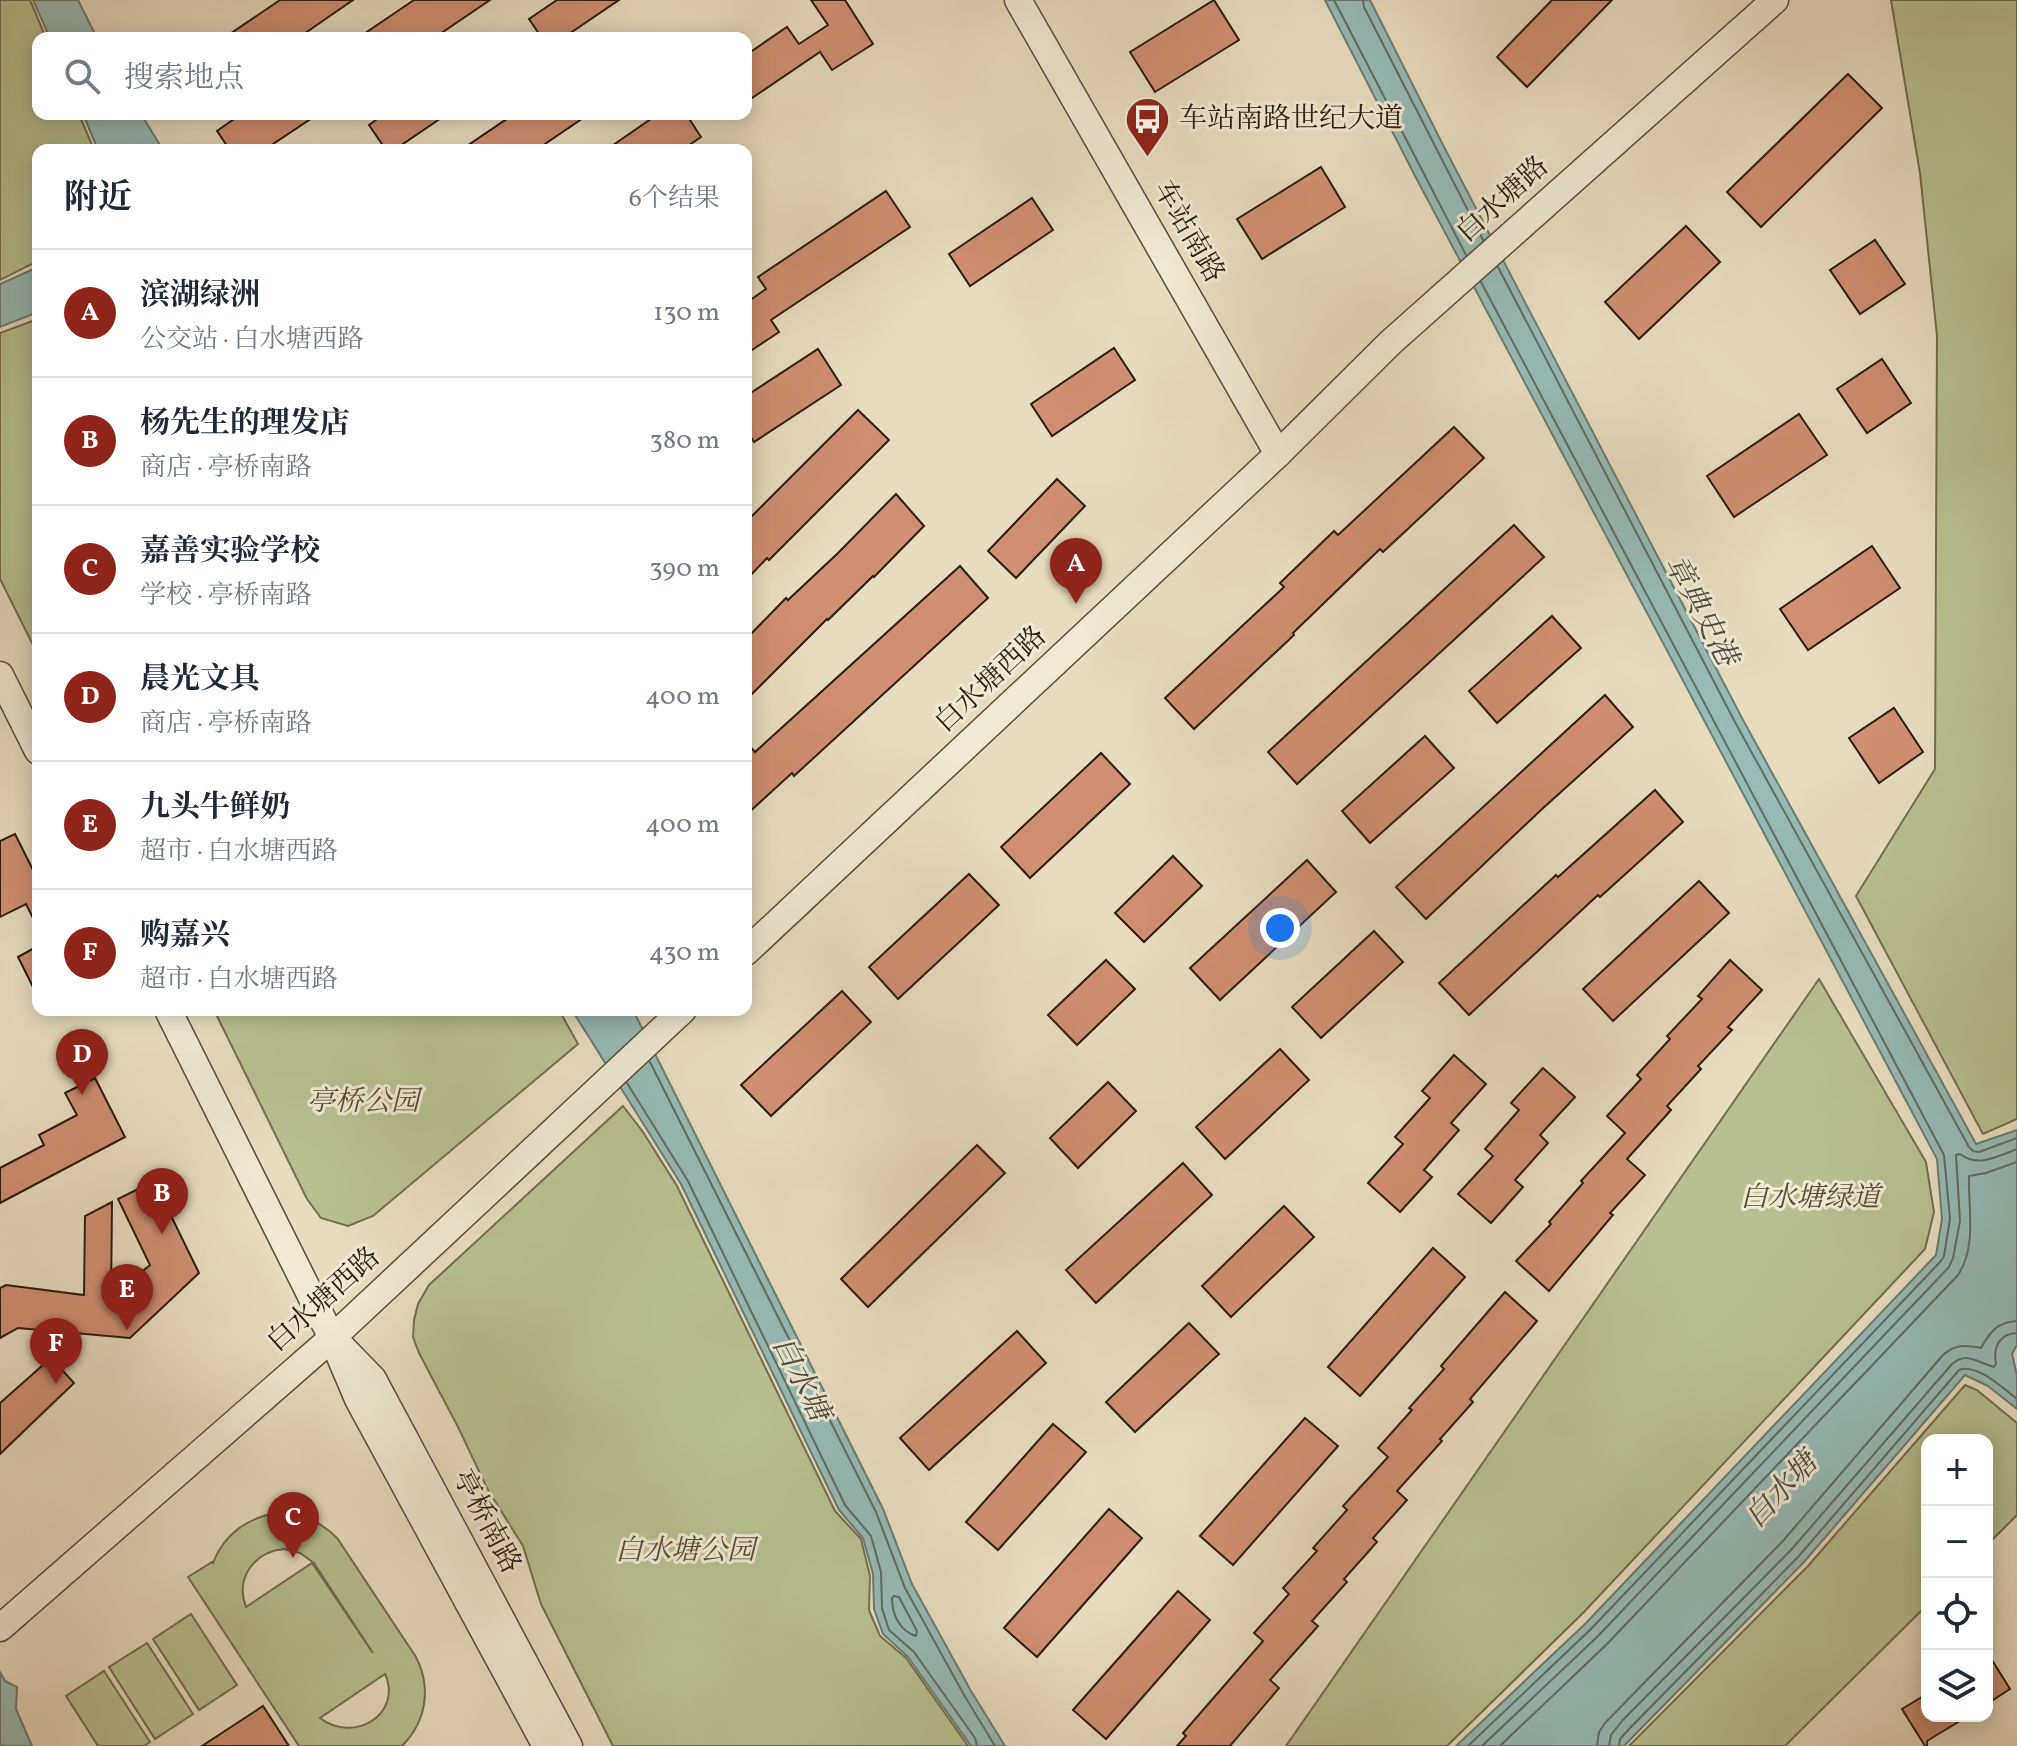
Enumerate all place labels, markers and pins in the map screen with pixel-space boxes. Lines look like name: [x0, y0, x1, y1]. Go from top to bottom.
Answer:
bus stop icon: 车站南路世纪大道: [1124, 95, 1172, 158]
place label: 车站南路世纪大道: [1179, 100, 1403, 139]
pin: A: [1050, 538, 1102, 604]
pin: D: [56, 1029, 108, 1095]
pin: B: [136, 1168, 188, 1234]
pin: E: [101, 1264, 153, 1330]
pin: F: [30, 1318, 82, 1384]
pin: C: [267, 1492, 319, 1558]

